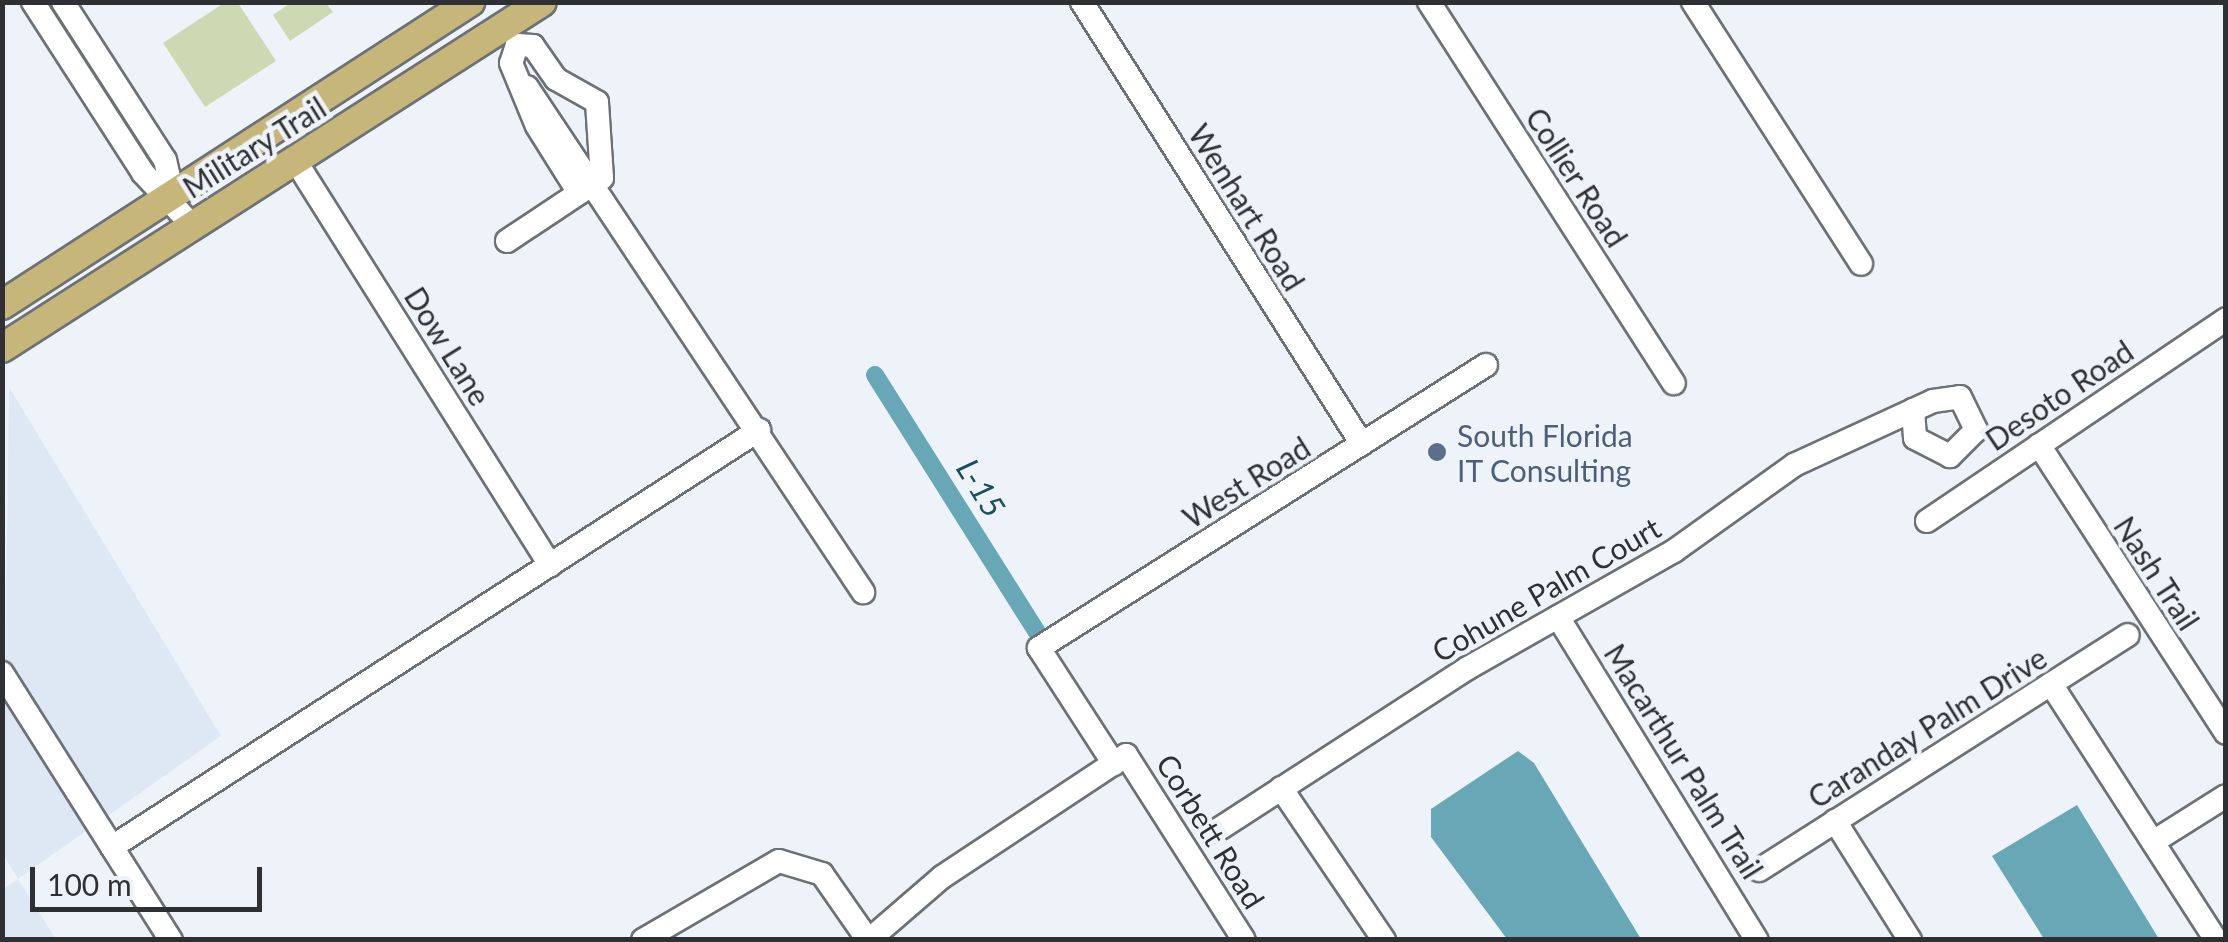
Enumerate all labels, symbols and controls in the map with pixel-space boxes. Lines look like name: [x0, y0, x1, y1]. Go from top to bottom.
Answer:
street label: Military Trail: [175, 89, 333, 205]
street label: Collier Road: [1519, 100, 1635, 254]
street label: Wenhart Road: [1182, 117, 1312, 297]
street label: Dow Lane: [397, 280, 499, 412]
street label: Desoto Road: [1978, 333, 2140, 457]
place label: South Florida IT Consulting: [1457, 417, 1633, 488]
street label: West Road: [1176, 429, 1316, 535]
marker: South Florida IT Consulting: [1426, 441, 1448, 463]
water label: L-15: [948, 452, 1014, 524]
street label: Cohune Palm Court: [1425, 509, 1667, 669]
street label: Nash Trail: [2107, 509, 2207, 637]
street label: Macarthur Palm Trail: [1597, 636, 1771, 886]
street label: Caranday Palm Drive: [1801, 639, 2053, 815]
street label: Corbett Road: [1149, 747, 1273, 915]
scale bar: [35, 847, 268, 909]
text: 100 m: [47, 866, 132, 902]

